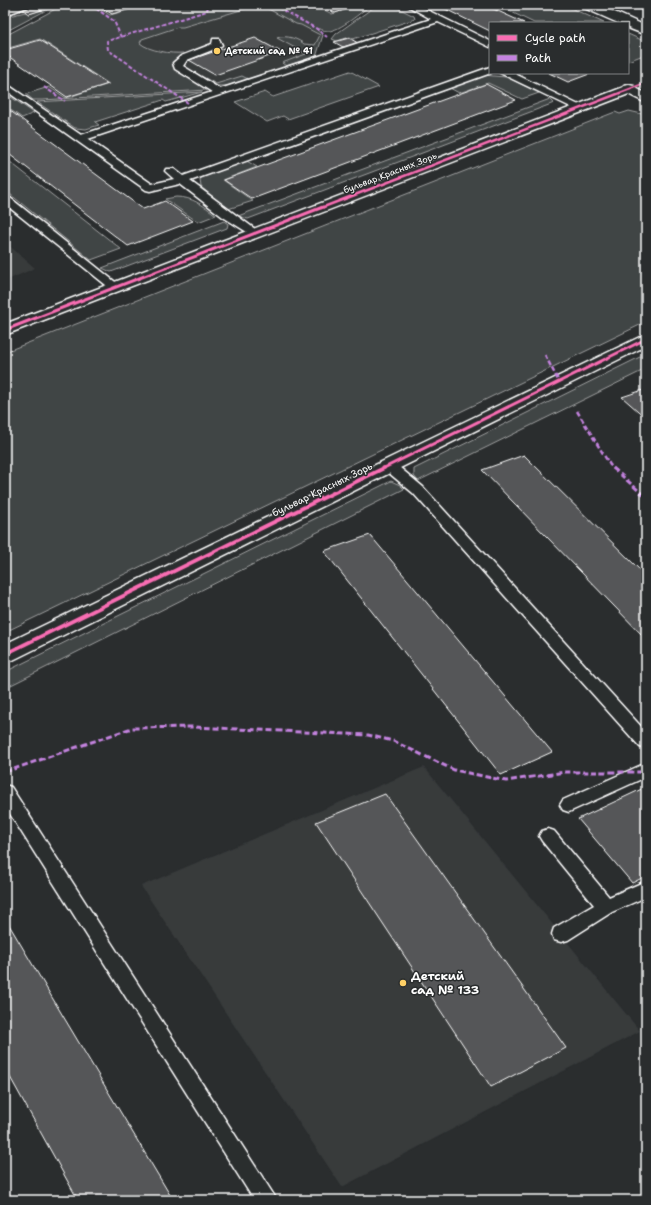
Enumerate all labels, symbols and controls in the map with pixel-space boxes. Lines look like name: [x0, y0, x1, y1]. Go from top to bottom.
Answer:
legend: [489, 22, 629, 74]
text: Cycle path: [525, 30, 586, 46]
place label: Детский сад № 41: [225, 45, 313, 57]
marker: Детский сад № 41: [212, 46, 222, 56]
text: Path: [525, 50, 551, 66]
street label: бульвар Красных Зорь: [341, 149, 439, 196]
street label: бульвар Красных Зорь: [270, 459, 375, 520]
place label: Детский сад № 133: [411, 968, 479, 998]
marker: Детский сад № 133: [398, 978, 408, 988]

